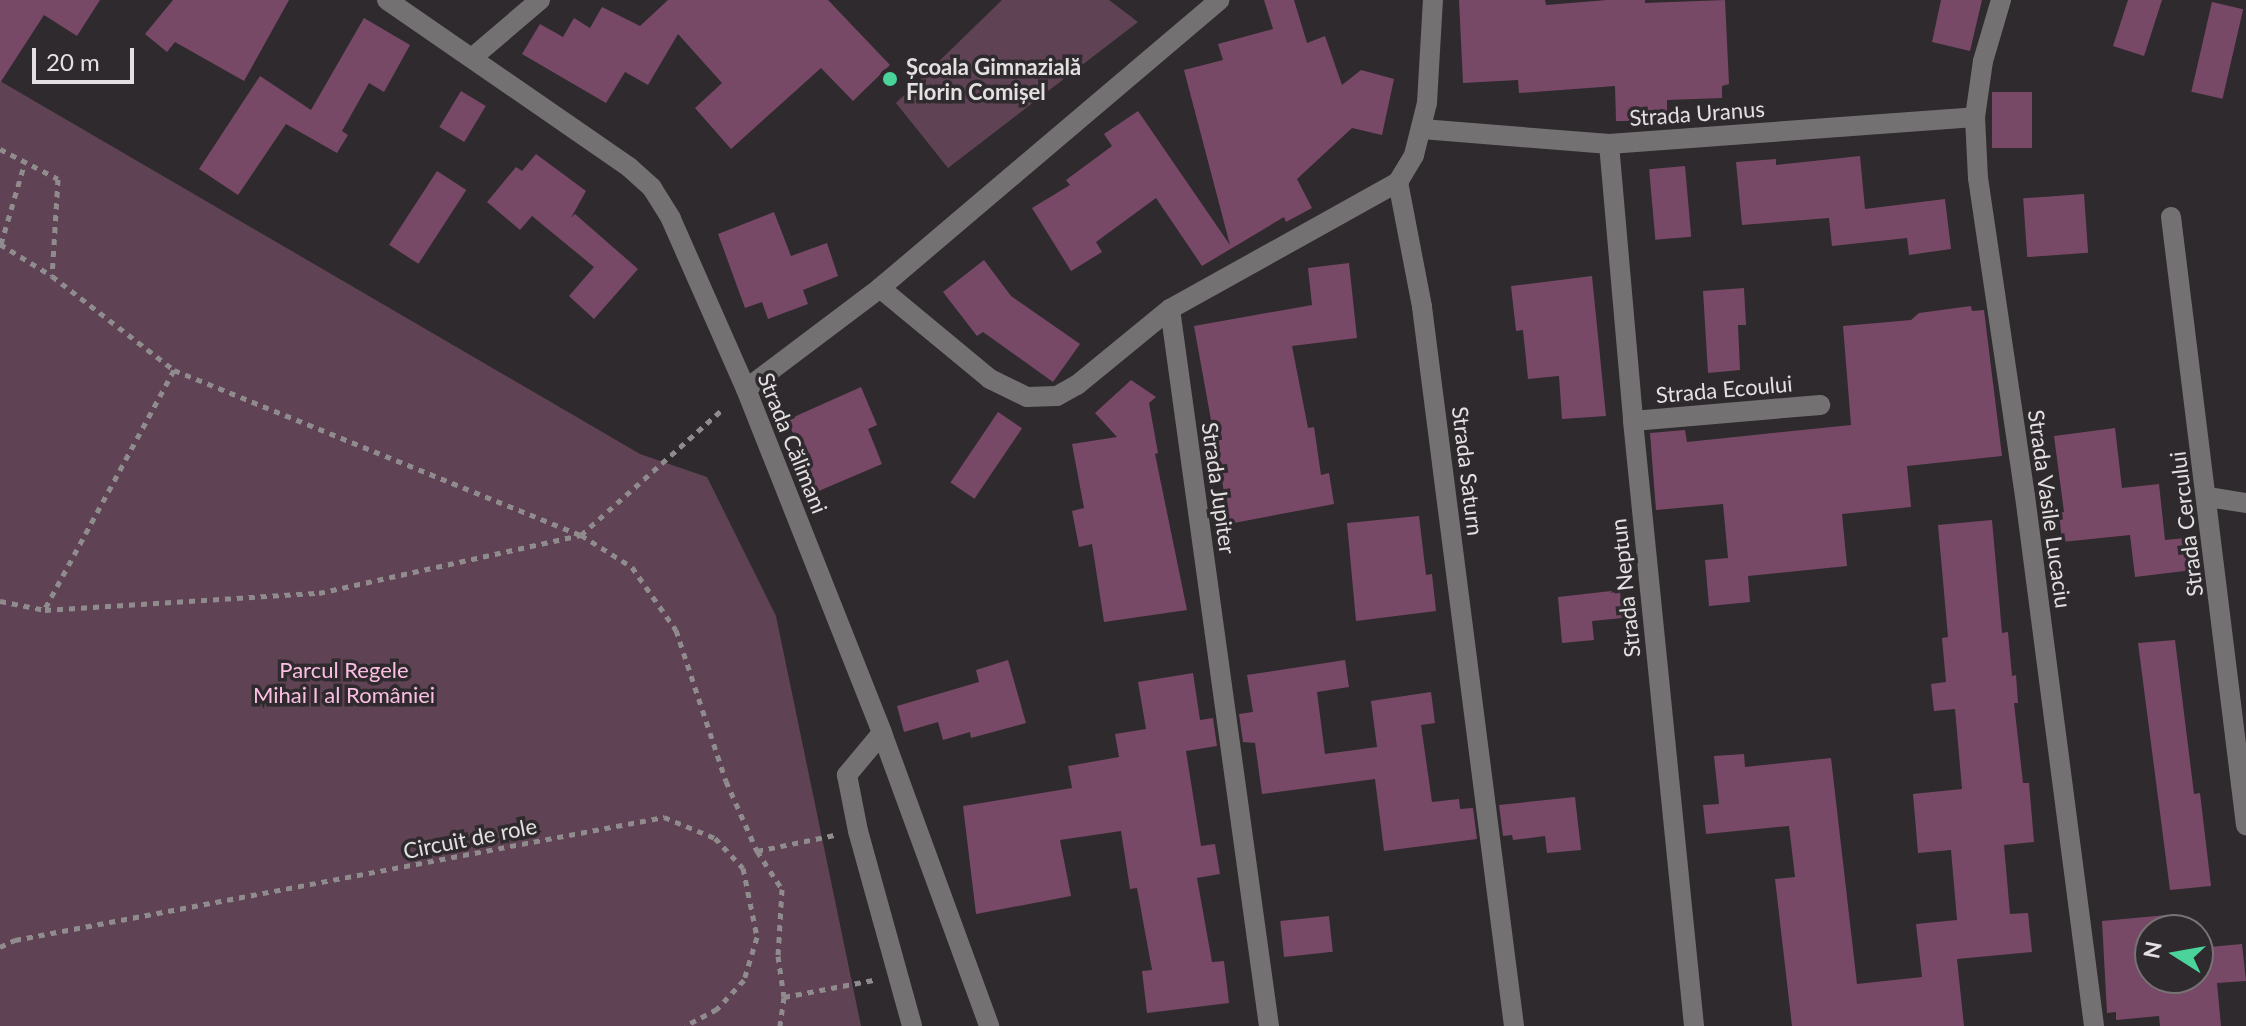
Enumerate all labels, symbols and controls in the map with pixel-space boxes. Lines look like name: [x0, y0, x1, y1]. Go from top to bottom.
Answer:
scale bar: [36, 32, 138, 82]
text: 20 m: [46, 47, 100, 76]
place label: Școala Gimnazială Florin Comișel: [906, 53, 1081, 104]
marker: Școala Gimnazială Florin Comișel: [881, 70, 899, 88]
street label: Strada Uranus: [1628, 95, 1766, 131]
street label: Strada Călimani: [753, 369, 833, 517]
street label: Strada Ecoului: [1655, 370, 1793, 408]
street label: Strada Saturn: [1447, 405, 1489, 537]
street label: Strada Vasile Lucaciu: [2023, 408, 2077, 610]
street label: Strada Jupiter: [1197, 420, 1241, 556]
street label: Strada Cercului: [2164, 450, 2208, 598]
street label: Strada Neptun: [1605, 517, 1645, 659]
park label: Parcul Regele Mihai I al României: [253, 656, 435, 708]
street label: Circuit de role: [401, 812, 539, 864]
north arrow: [2134, 914, 2214, 994]
text: N: [2137, 939, 2167, 961]

